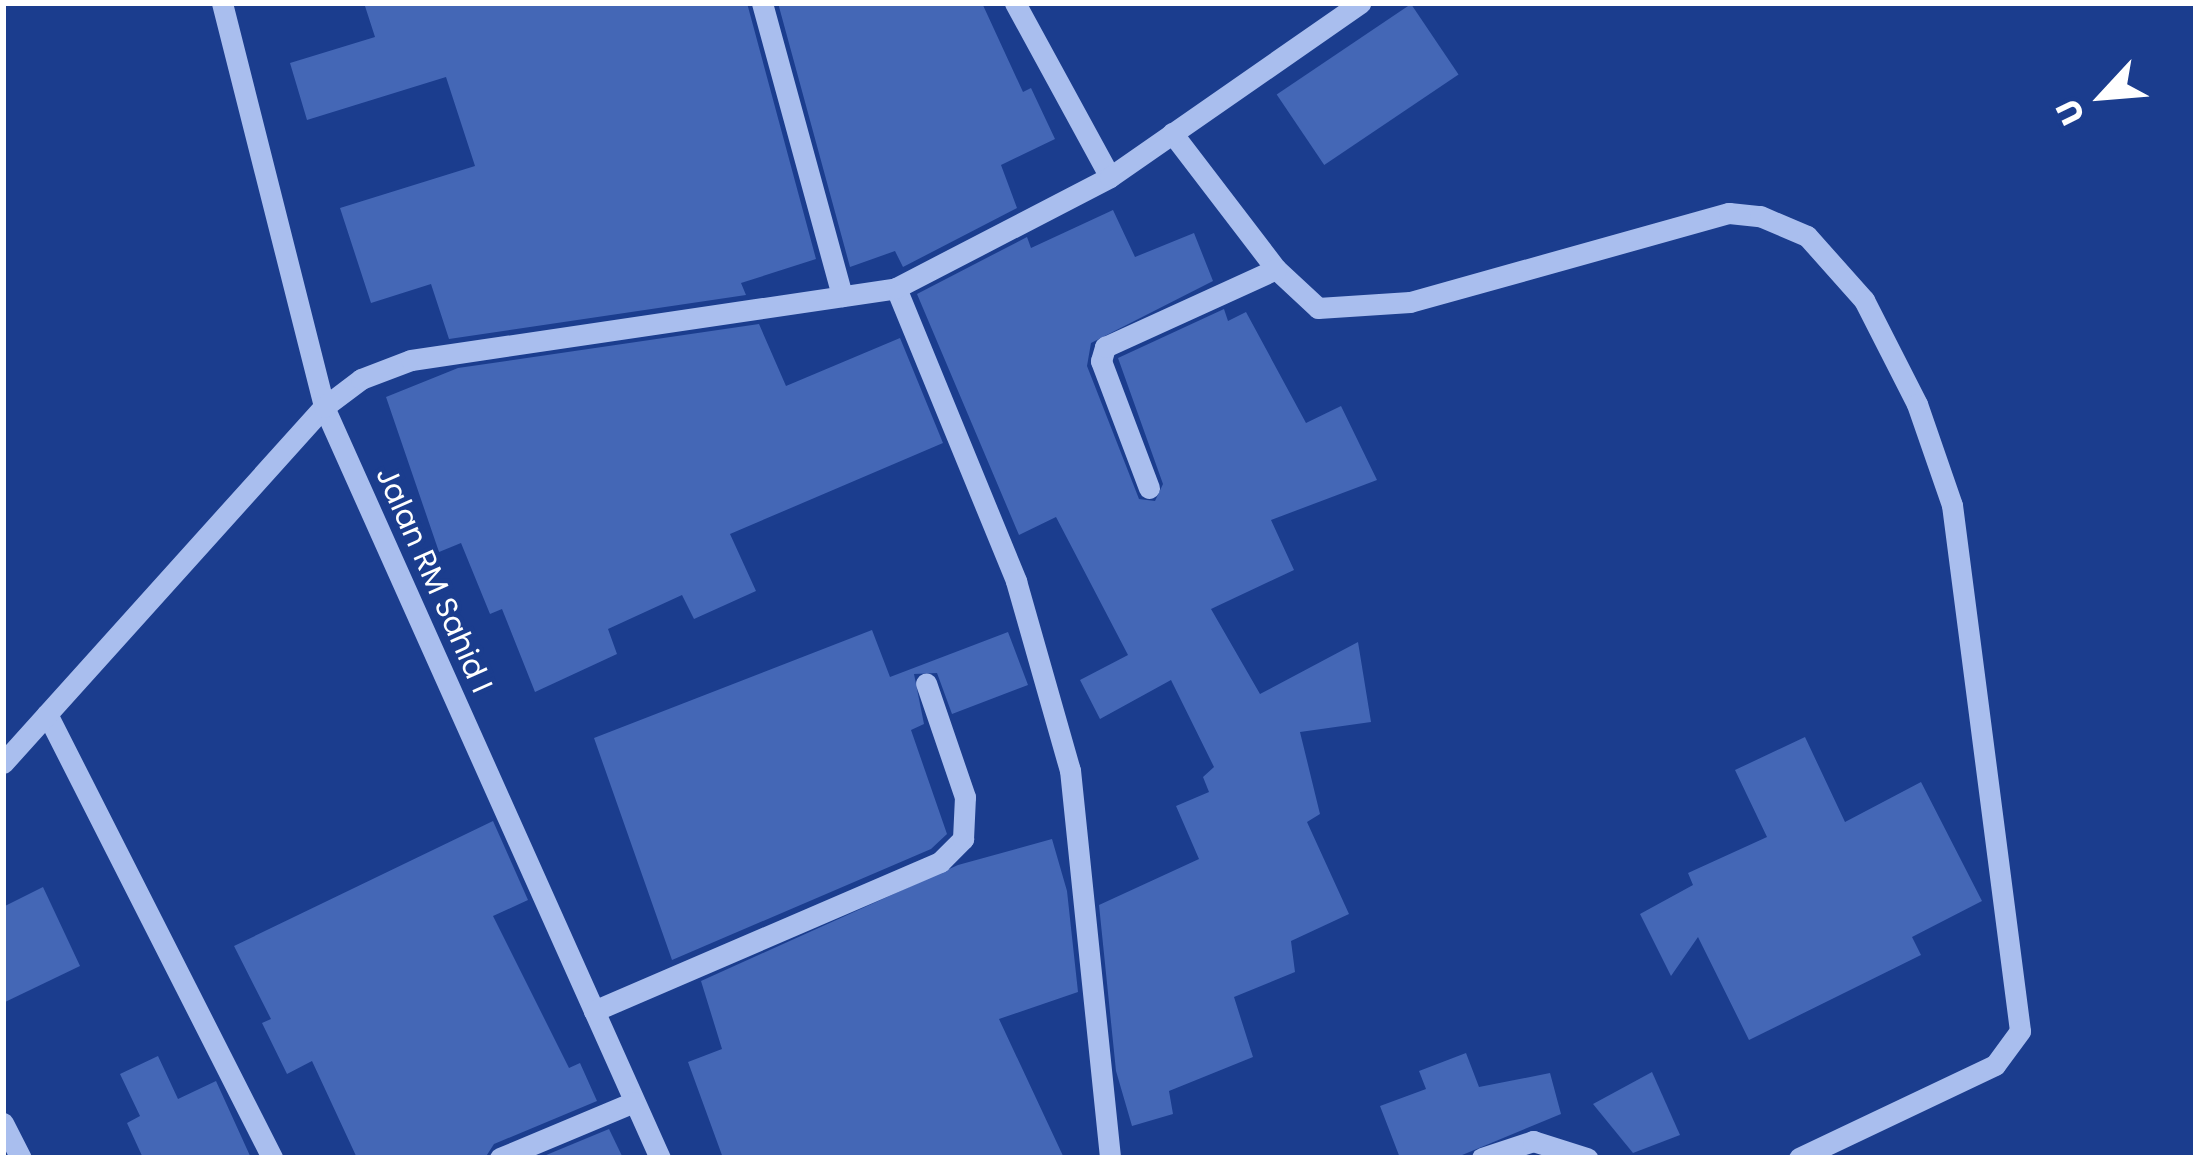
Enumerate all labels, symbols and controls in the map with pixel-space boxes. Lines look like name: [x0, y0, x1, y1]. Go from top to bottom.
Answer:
north arrow: [2043, 36, 2163, 156]
text: U: [2044, 91, 2096, 133]
street label: Jalan RM Sahid I: [368, 462, 500, 698]

